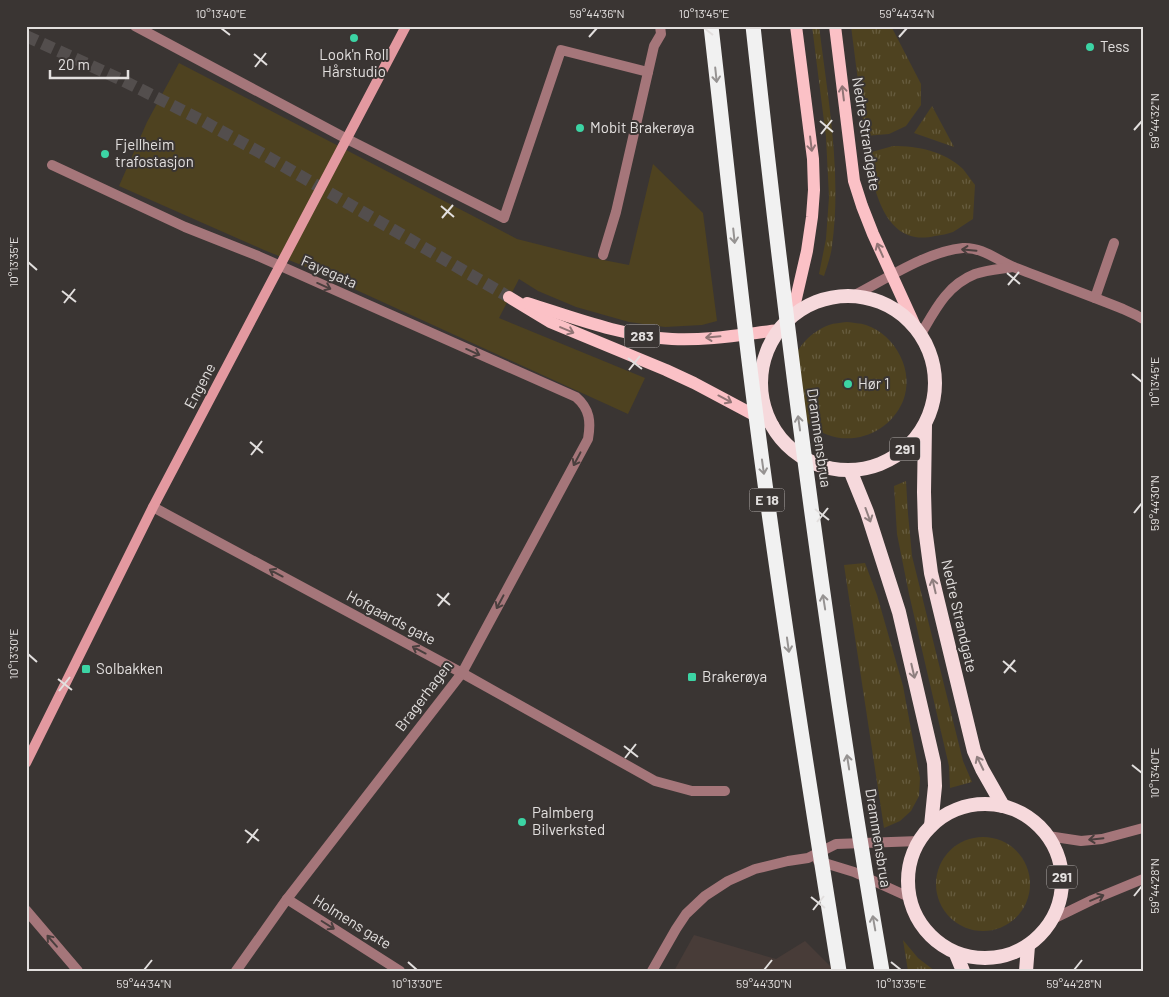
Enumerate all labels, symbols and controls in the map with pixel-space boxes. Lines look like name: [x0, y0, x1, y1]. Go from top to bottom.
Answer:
text: 10°13'40"E: [195, 6, 247, 20]
text: 59°44'36"N: [569, 6, 625, 20]
text: 10°13'45"E: [679, 6, 729, 20]
text: 59°44'34"N: [879, 6, 935, 20]
marker: Look'n Roll Hårstudio: [348, 32, 360, 44]
place label: Tess: [1100, 37, 1130, 55]
marker: Tess: [1084, 41, 1096, 53]
place label: Look'n Roll Hårstudio: [319, 45, 389, 80]
scale bar: [50, 48, 128, 80]
text: 20 m: [58, 55, 90, 73]
one-way arrow: [711, 66, 721, 82]
street label: Nedre Strandgate: [849, 76, 885, 192]
one-way arrow: [838, 85, 848, 101]
text: 59°44'32"N: [1147, 93, 1161, 149]
place label: Mobit Brakerøya: [590, 118, 695, 136]
marker: Mobit Brakerøya: [574, 122, 586, 134]
place label: Fjellheim trafostasjon: [115, 135, 194, 170]
one-way arrow: [806, 136, 816, 152]
marker: Fjellheim trafostasjon: [99, 148, 111, 160]
one-way arrow: [729, 228, 739, 244]
text: 10°13'35"E: [6, 237, 20, 287]
one-way arrow: [874, 243, 884, 258]
one-way arrow: [961, 245, 977, 254]
street label: Fayegata: [299, 251, 360, 291]
one-way arrow: [316, 281, 331, 291]
road number: 283: [624, 324, 660, 348]
one-way arrow: [559, 325, 574, 335]
one-way arrow: [706, 332, 722, 342]
one-way arrow: [465, 347, 480, 357]
text: 10°13'45"E: [1147, 357, 1161, 407]
street label: Engene: [180, 360, 219, 411]
place label: Hør 1: [858, 374, 889, 392]
marker: Hør 1: [842, 378, 854, 390]
street label: Drammensbrua: [804, 387, 836, 488]
one-way arrow: [717, 395, 732, 404]
one-way arrow: [794, 416, 804, 432]
road number: 291: [890, 438, 920, 460]
one-way arrow: [572, 451, 581, 466]
one-way arrow: [758, 459, 768, 475]
text: 59°44'30"N: [1147, 475, 1161, 531]
road number: E 18: [750, 488, 784, 512]
one-way arrow: [864, 507, 873, 522]
street label: Nedre Strandgate: [938, 558, 982, 674]
one-way arrow: [268, 568, 283, 578]
one-way arrow: [929, 578, 938, 594]
street label: Hofgaards gate: [344, 586, 439, 648]
one-way arrow: [495, 594, 504, 609]
one-way arrow: [819, 594, 829, 610]
text: 10°13'30"E: [6, 629, 20, 679]
one-way arrow: [783, 637, 793, 653]
one-way arrow: [412, 644, 427, 654]
street label: Bragerhagen: [391, 657, 456, 734]
place label: Solbakken: [96, 659, 163, 677]
marker: Solbakken: [80, 663, 92, 675]
one-way arrow: [909, 663, 918, 679]
place label: Brakerøya: [702, 667, 767, 685]
marker: Brakerøya: [686, 671, 698, 683]
text: 10°13'40"E: [1147, 747, 1161, 799]
one-way arrow: [843, 755, 853, 771]
one-way arrow: [974, 756, 984, 771]
street label: Drammensbrua: [862, 787, 896, 889]
place label: Palmberg Bilverksted: [532, 803, 605, 838]
marker: Palmberg Bilverksted: [516, 816, 528, 828]
one-way arrow: [1088, 834, 1104, 844]
text: 59°44'28"N: [1147, 858, 1161, 914]
road number: 291: [1047, 866, 1077, 889]
street label: Holmens gate: [310, 890, 395, 952]
one-way arrow: [1089, 893, 1104, 903]
one-way arrow: [868, 915, 878, 931]
one-way arrow: [321, 920, 335, 931]
one-way arrow: [47, 934, 58, 947]
text: 59°44'34"N: [116, 976, 172, 990]
text: 10°13'30"E: [392, 976, 442, 990]
text: 59°44'30"N: [736, 976, 792, 990]
text: 10°13'35"E: [876, 976, 926, 990]
text: 59°44'28"N: [1046, 976, 1102, 990]

